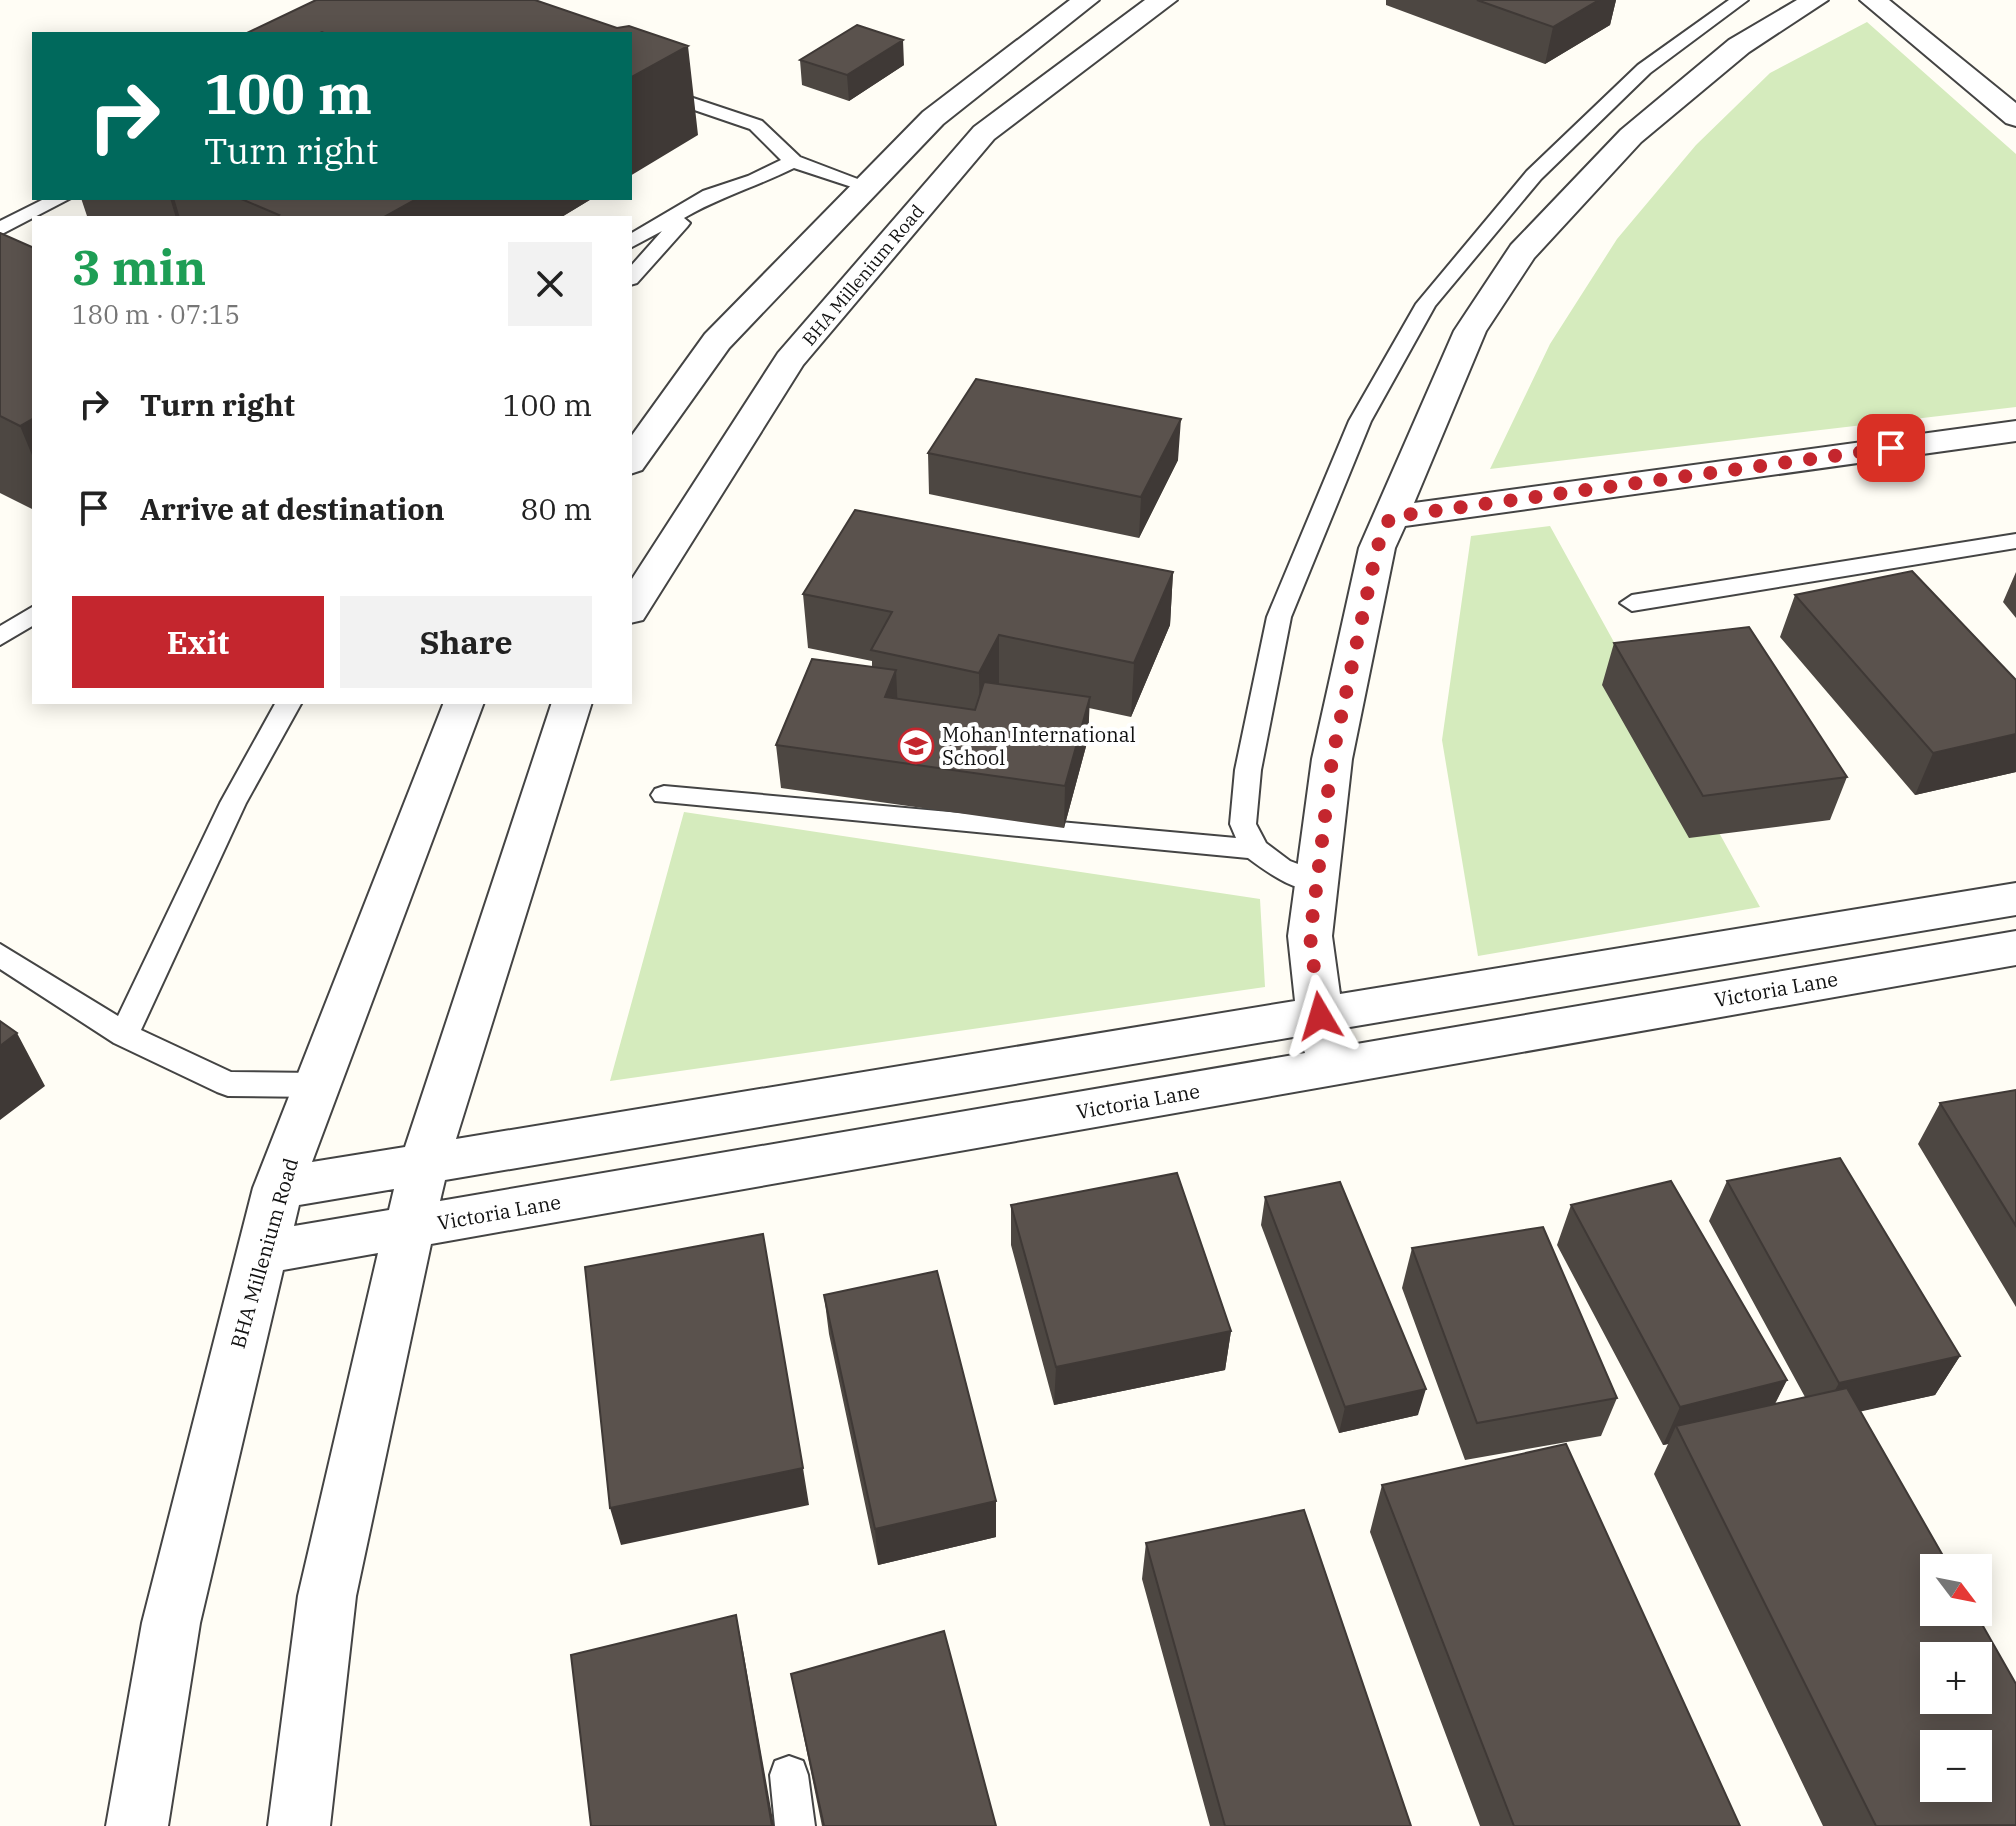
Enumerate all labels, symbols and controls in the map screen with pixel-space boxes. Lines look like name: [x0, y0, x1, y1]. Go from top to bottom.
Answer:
text: 100 m: [204, 57, 372, 129]
icon: right: [72, 64, 176, 168]
text: Turn right: [204, 127, 378, 174]
street label: BHA Millenium Road: [797, 200, 929, 350]
text: 3 min: [72, 236, 206, 298]
button: close: [508, 242, 592, 326]
text: 180 m · 07:15: [72, 297, 240, 331]
icon: right: [72, 382, 116, 426]
text: Turn right: [140, 385, 295, 424]
text: 100 m: [502, 385, 592, 424]
pin: [1857, 414, 1925, 482]
icon: arrive: [1869, 426, 1913, 470]
icon: arrive: [72, 486, 116, 530]
text: Arrive at destination: [140, 489, 445, 528]
text: 80 m: [520, 489, 592, 528]
button: Exit: [72, 596, 324, 688]
button: Share: [340, 596, 592, 688]
place label: Mohan International School: [942, 721, 1136, 771]
school or university icon: Mohan International School: [897, 727, 935, 765]
street label: Victoria Lane: [1712, 965, 1840, 1013]
position arrow: [1278, 974, 1362, 1058]
street label: Victoria Lane: [1074, 1077, 1202, 1125]
street label: BHA Millenium Road: [224, 1155, 304, 1351]
street label: Victoria Lane: [435, 1188, 563, 1236]
north arrow: [1920, 1554, 1992, 1626]
map controls: [1920, 1554, 1992, 1802]
button: +: [1920, 1642, 1992, 1714]
button: −: [1920, 1730, 1992, 1802]

